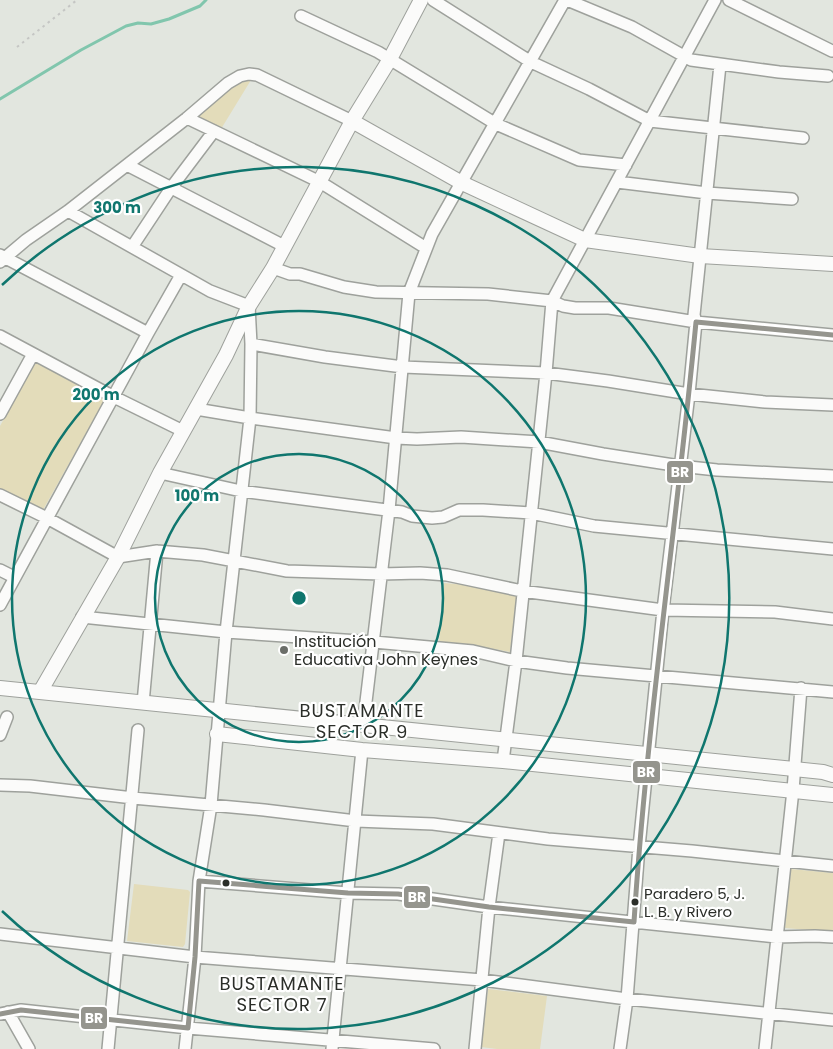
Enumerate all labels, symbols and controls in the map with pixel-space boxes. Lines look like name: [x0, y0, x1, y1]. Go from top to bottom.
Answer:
text: 300 m: [93, 197, 141, 218]
text: 200 m: [72, 384, 120, 405]
line badge: BR: [666, 460, 694, 484]
text: BR: [671, 462, 689, 482]
text: 100 m: [175, 485, 219, 506]
centre of rings: [290, 589, 308, 607]
place label: Institución Educativa John Keynes: [294, 630, 478, 671]
marker: Institución Educativa John Keynes: [278, 644, 290, 656]
district label: BUSTAMANTE SECTOR 9: [300, 698, 424, 744]
line badge: BR: [632, 760, 661, 784]
text: BR: [637, 762, 655, 782]
unlabelled marker: [221, 878, 231, 888]
place label: Paradero 5, J. L. B. y Rivero: [644, 883, 745, 922]
line badge: BR: [403, 885, 431, 909]
text: BR: [408, 887, 426, 907]
marker: Paradero 5, J. L. B. y Rivero: [630, 897, 640, 907]
district label: BUSTAMANTE SECTOR 7: [220, 971, 344, 1017]
line badge: BR: [80, 1006, 108, 1030]
text: BR: [85, 1008, 103, 1028]

